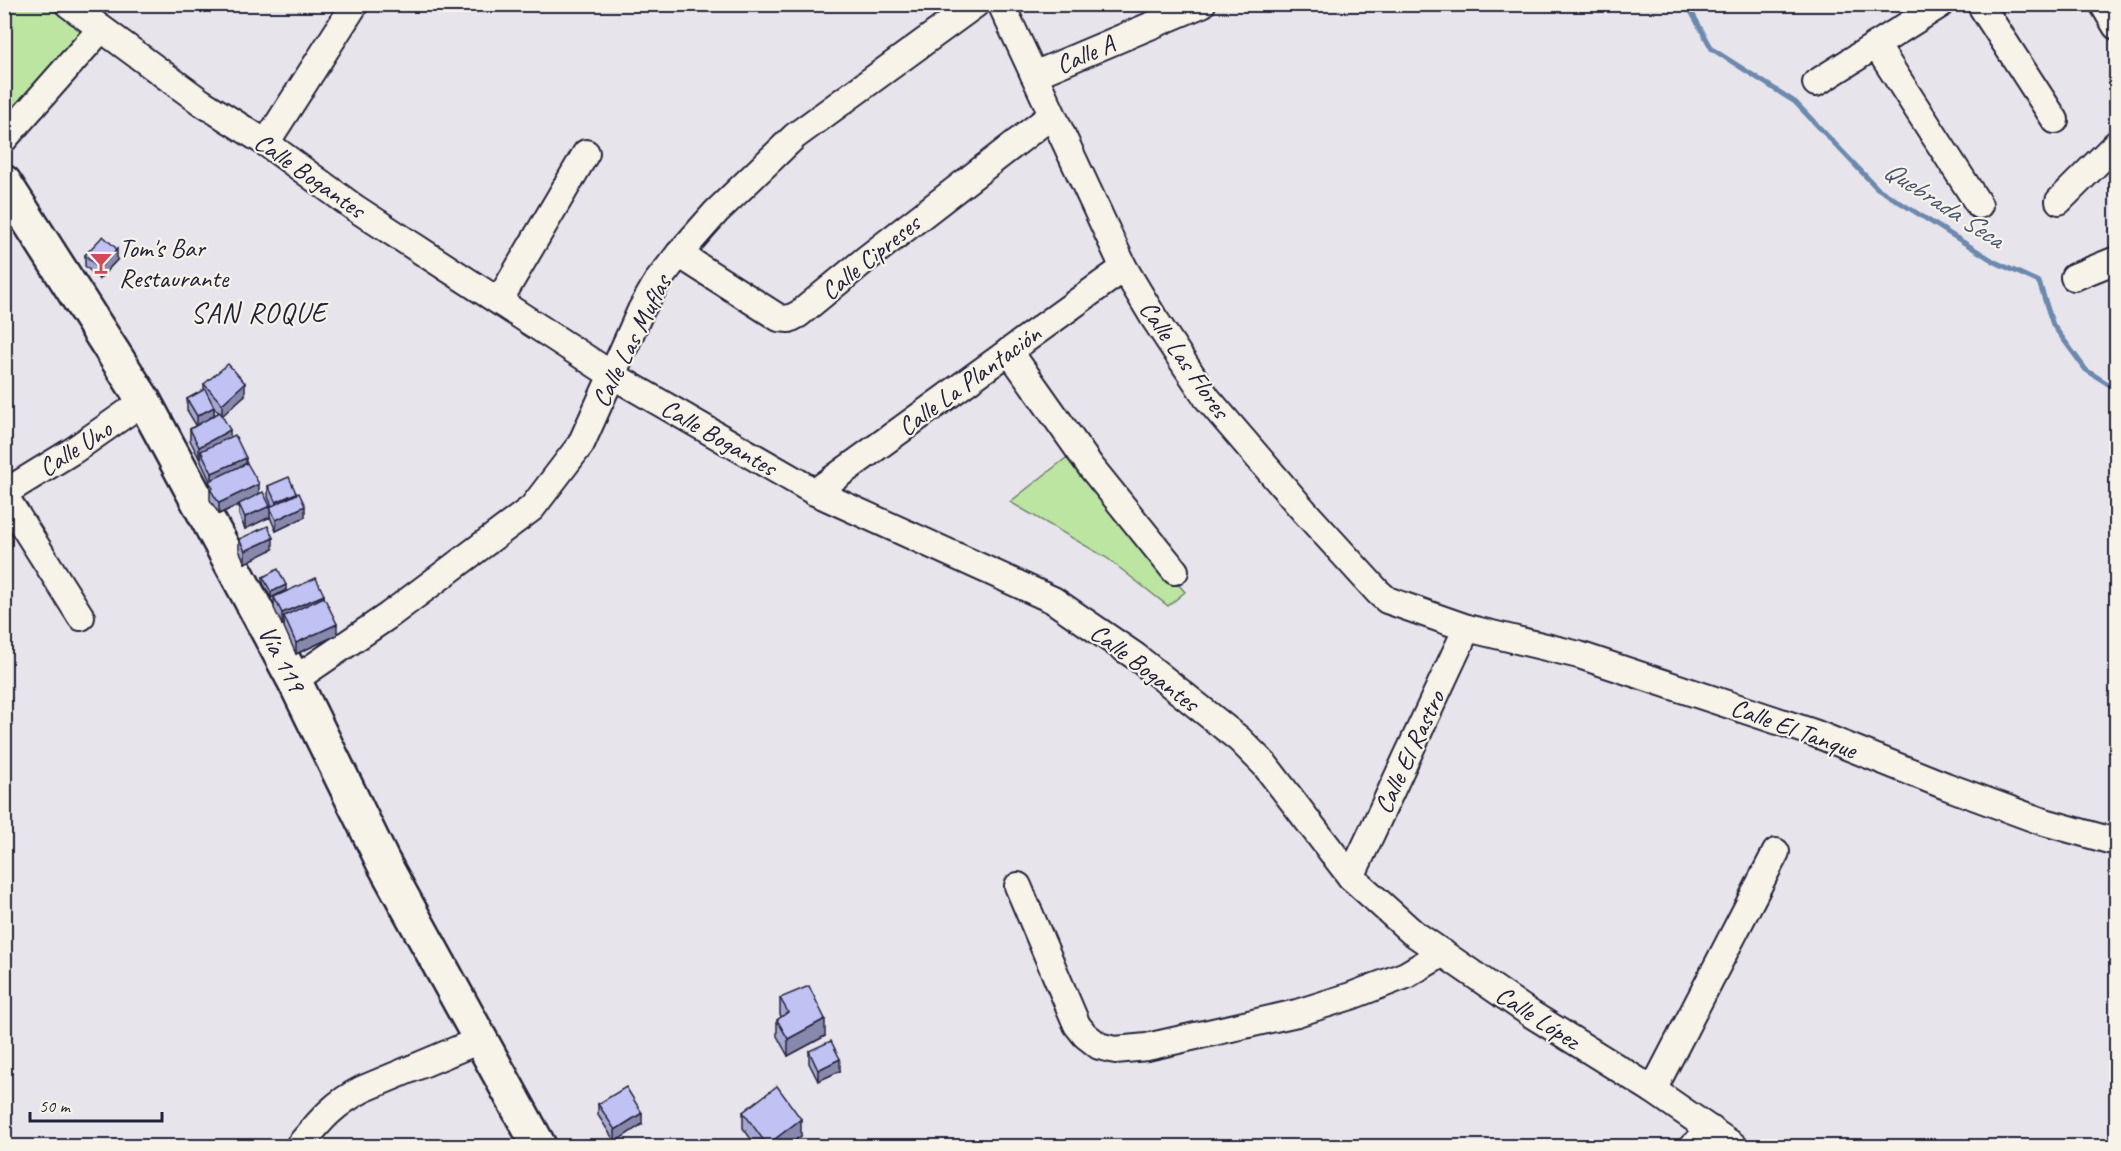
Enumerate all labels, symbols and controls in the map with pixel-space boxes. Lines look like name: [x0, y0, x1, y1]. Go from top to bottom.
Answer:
street label: Calle A: [1051, 27, 1121, 81]
street label: Calle Bogantes: [248, 125, 373, 227]
water label: Quebrada Seca: [1878, 153, 2013, 257]
street label: Calle Cipreses: [814, 206, 928, 307]
place label: Tom's Bar Restaurante: [119, 232, 230, 295]
bar icon: Tom's Bar Restaurante: [88, 250, 114, 276]
street label: Calle Las Muflas: [584, 268, 680, 413]
street label: Calle Las Flores: [1132, 294, 1238, 426]
district label: SAN ROQUE: [191, 295, 329, 330]
street label: Calle La Plantación: [891, 317, 1048, 443]
street label: Calle Bogantes: [655, 391, 784, 485]
street label: Calle Uno: [32, 412, 120, 484]
street label: Calle Bogantes: [1084, 616, 1207, 720]
street label: Vía 119: [251, 620, 314, 699]
street label: Calle El Rastro: [1367, 684, 1453, 819]
street label: Calle El Tanque: [1727, 691, 1863, 767]
street label: Calle López: [1489, 978, 1588, 1058]
scale bar: [30, 1085, 162, 1123]
text: 50 m: [39, 1095, 72, 1117]

